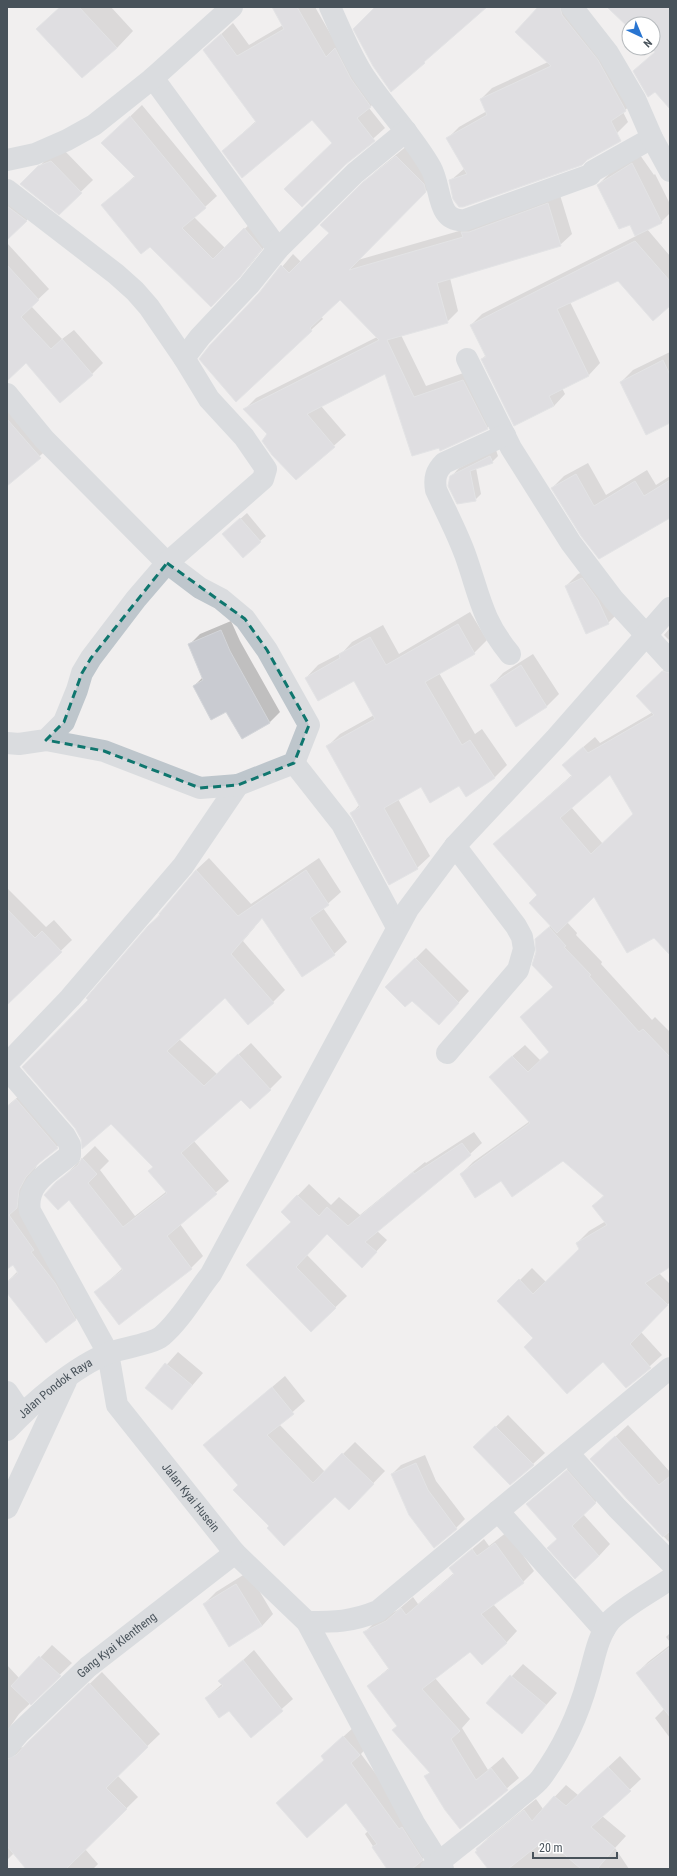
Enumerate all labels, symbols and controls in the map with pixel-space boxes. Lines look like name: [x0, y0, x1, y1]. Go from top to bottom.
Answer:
north arrow: [621, 16, 661, 56]
text: N: [640, 36, 655, 50]
street label: Jalan Pondok Raya: [15, 1355, 95, 1422]
street label: Jalan Kyai Husein: [159, 1460, 223, 1535]
street label: Gang Kyai Klentheng: [74, 1609, 159, 1681]
scale bar: [533, 1834, 617, 1860]
text: 20 m: [539, 1841, 563, 1855]

